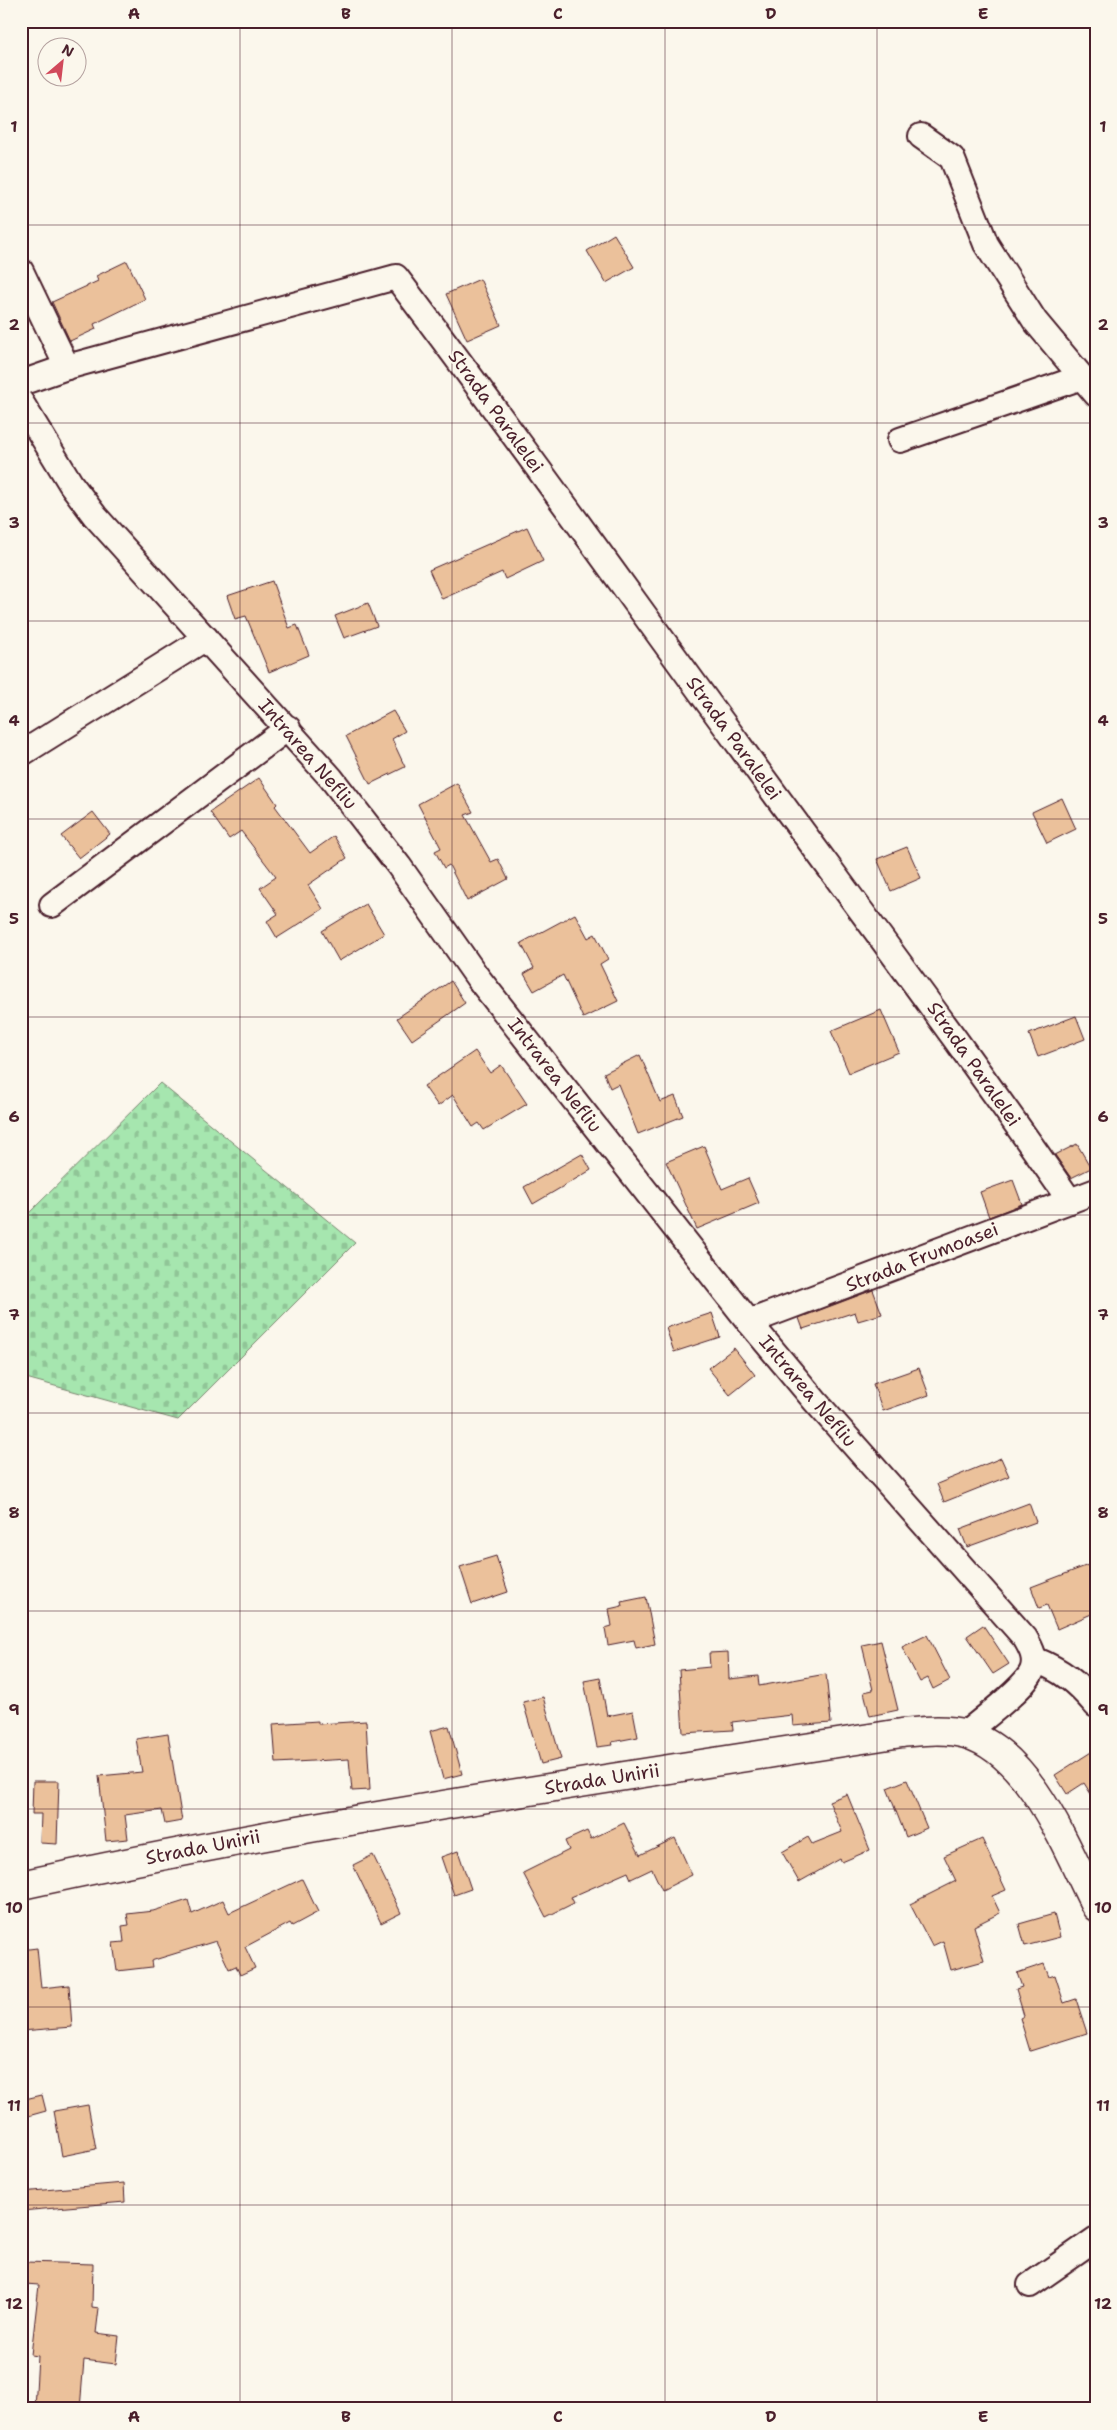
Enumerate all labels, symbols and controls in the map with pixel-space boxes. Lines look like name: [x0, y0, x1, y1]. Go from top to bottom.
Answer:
text: A: [128, 3, 140, 24]
text: B: [341, 3, 351, 24]
text: C: [553, 3, 563, 24]
text: D: [765, 3, 777, 24]
text: E: [978, 3, 988, 24]
north arrow: [38, 38, 88, 88]
text: N: [59, 40, 77, 61]
text: 1: [10, 116, 18, 137]
text: 1: [1099, 116, 1107, 137]
text: 2: [8, 314, 20, 335]
text: 2: [1097, 314, 1109, 335]
street label: Strada Paralelei: [443, 344, 549, 478]
text: 3: [8, 512, 20, 533]
text: 3: [1097, 512, 1109, 533]
street label: Strada Paralelei: [681, 671, 787, 805]
street label: Intrarea Nefliu: [253, 693, 363, 815]
text: 4: [8, 710, 20, 731]
text: 4: [1097, 710, 1109, 731]
text: 5: [9, 908, 19, 929]
text: 5: [1098, 908, 1108, 929]
street label: Strada Paralelei: [922, 997, 1026, 1131]
street label: Intrarea Nefliu: [502, 1012, 608, 1138]
text: 6: [8, 1106, 20, 1127]
text: 6: [1097, 1106, 1109, 1127]
street label: Strada Frumoasei: [842, 1216, 1002, 1298]
text: 7: [8, 1304, 20, 1325]
text: 7: [1097, 1304, 1109, 1325]
street label: Intrarea Nefliu: [754, 1330, 862, 1452]
text: 8: [8, 1502, 20, 1523]
text: 8: [1097, 1502, 1109, 1523]
text: 9: [8, 1699, 20, 1720]
text: 9: [1097, 1699, 1109, 1720]
street label: Strada Unirii: [543, 1758, 661, 1800]
street label: Strada Unirii: [143, 1824, 263, 1870]
text: 10: [5, 1897, 23, 1918]
text: 10: [1094, 1897, 1112, 1918]
text: 11: [7, 2095, 21, 2116]
text: 11: [1096, 2095, 1110, 2116]
text: 12: [5, 2293, 23, 2314]
text: 12: [1094, 2293, 1112, 2314]
text: A: [128, 2406, 140, 2427]
text: B: [341, 2406, 351, 2427]
text: C: [553, 2406, 563, 2427]
text: D: [765, 2406, 777, 2427]
text: E: [978, 2406, 988, 2427]

